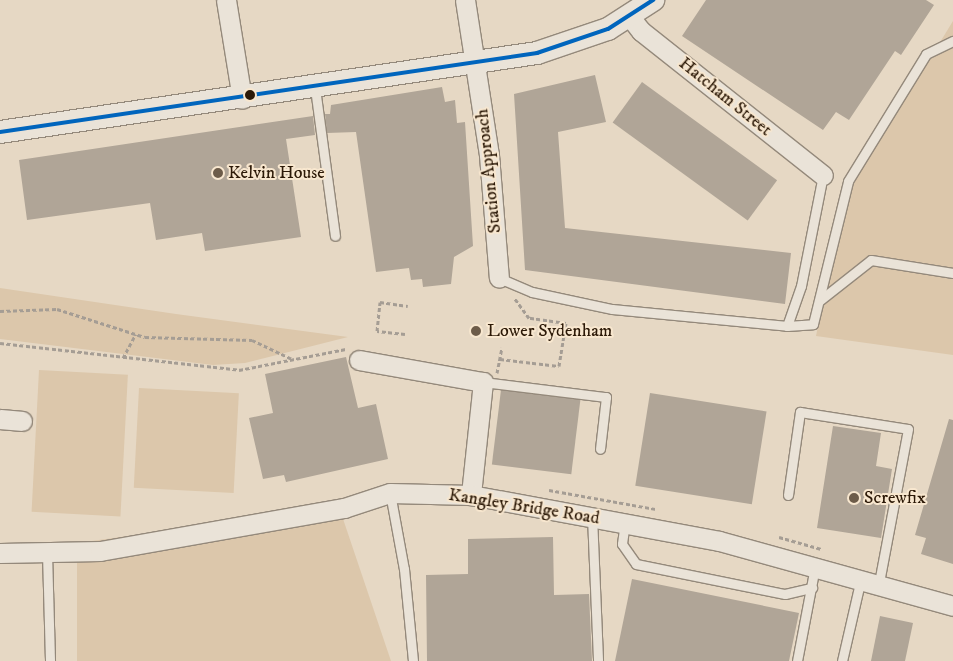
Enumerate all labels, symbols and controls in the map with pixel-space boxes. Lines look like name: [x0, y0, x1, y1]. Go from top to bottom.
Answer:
street label: Hatcham Street: [674, 53, 776, 141]
unlabelled marker: [245, 90, 255, 100]
street label: Station Approach: [472, 108, 506, 234]
place label: Kelvin House: [228, 162, 325, 184]
marker: Kelvin House: [212, 167, 224, 179]
place label: Lower Sydenham: [487, 320, 612, 342]
marker: Lower Sydenham: [469, 324, 483, 338]
street label: Kangley Bridge Road: [447, 484, 601, 530]
place label: Screwfix: [864, 487, 926, 509]
marker: Screwfix: [848, 492, 860, 504]

